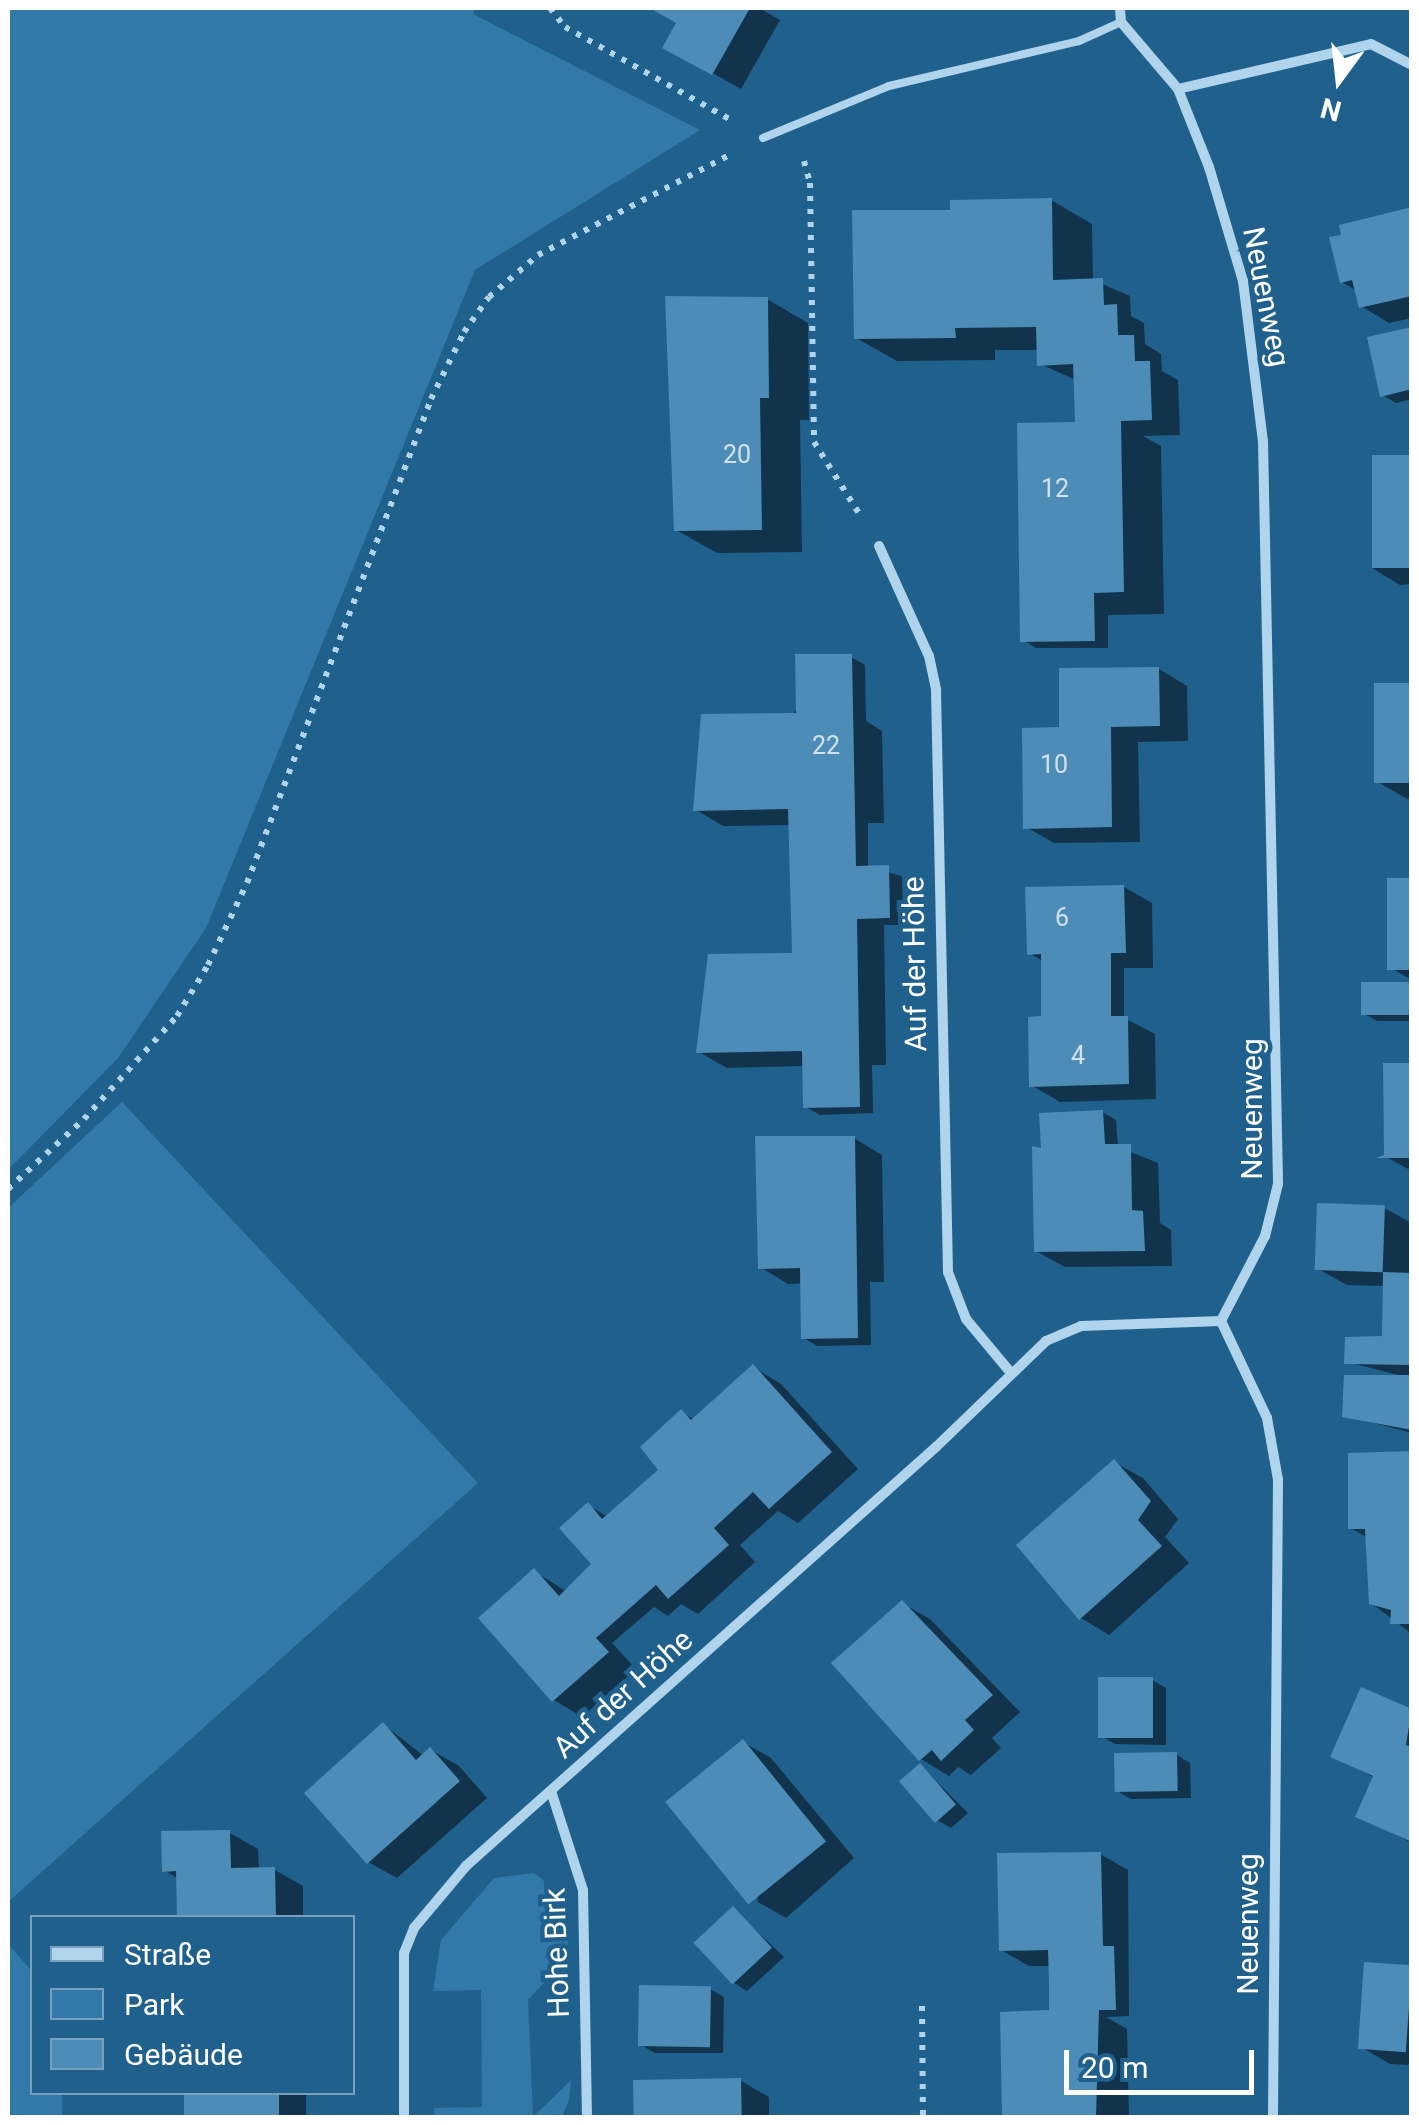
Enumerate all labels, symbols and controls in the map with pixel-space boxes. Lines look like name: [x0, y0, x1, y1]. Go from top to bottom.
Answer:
north arrow: [1289, 30, 1389, 130]
text: N: [1317, 91, 1345, 128]
street label: Neuenweg: [1235, 224, 1297, 370]
house number: 20: [723, 440, 751, 470]
house number: 12: [1041, 474, 1069, 504]
house number: 22: [812, 731, 840, 761]
house number: 10: [1040, 750, 1068, 780]
street label: Auf der Höhe: [895, 876, 935, 1052]
house number: 6: [1055, 903, 1069, 933]
street label: Neuenweg: [1234, 1038, 1270, 1180]
house number: 4: [1071, 1041, 1085, 1071]
street label: Auf der Höhe: [546, 1622, 700, 1766]
street label: Neuenweg: [1230, 1853, 1266, 1995]
street label: Hohe Birk: [537, 1888, 577, 2018]
legend: [30, 1915, 355, 2095]
text: Straße: [124, 1937, 211, 1972]
text: Park: [124, 1987, 184, 2022]
scale bar: [1069, 2030, 1259, 2092]
text: Gebäude: [124, 2037, 243, 2072]
text: 20 m: [1081, 2050, 1148, 2085]

